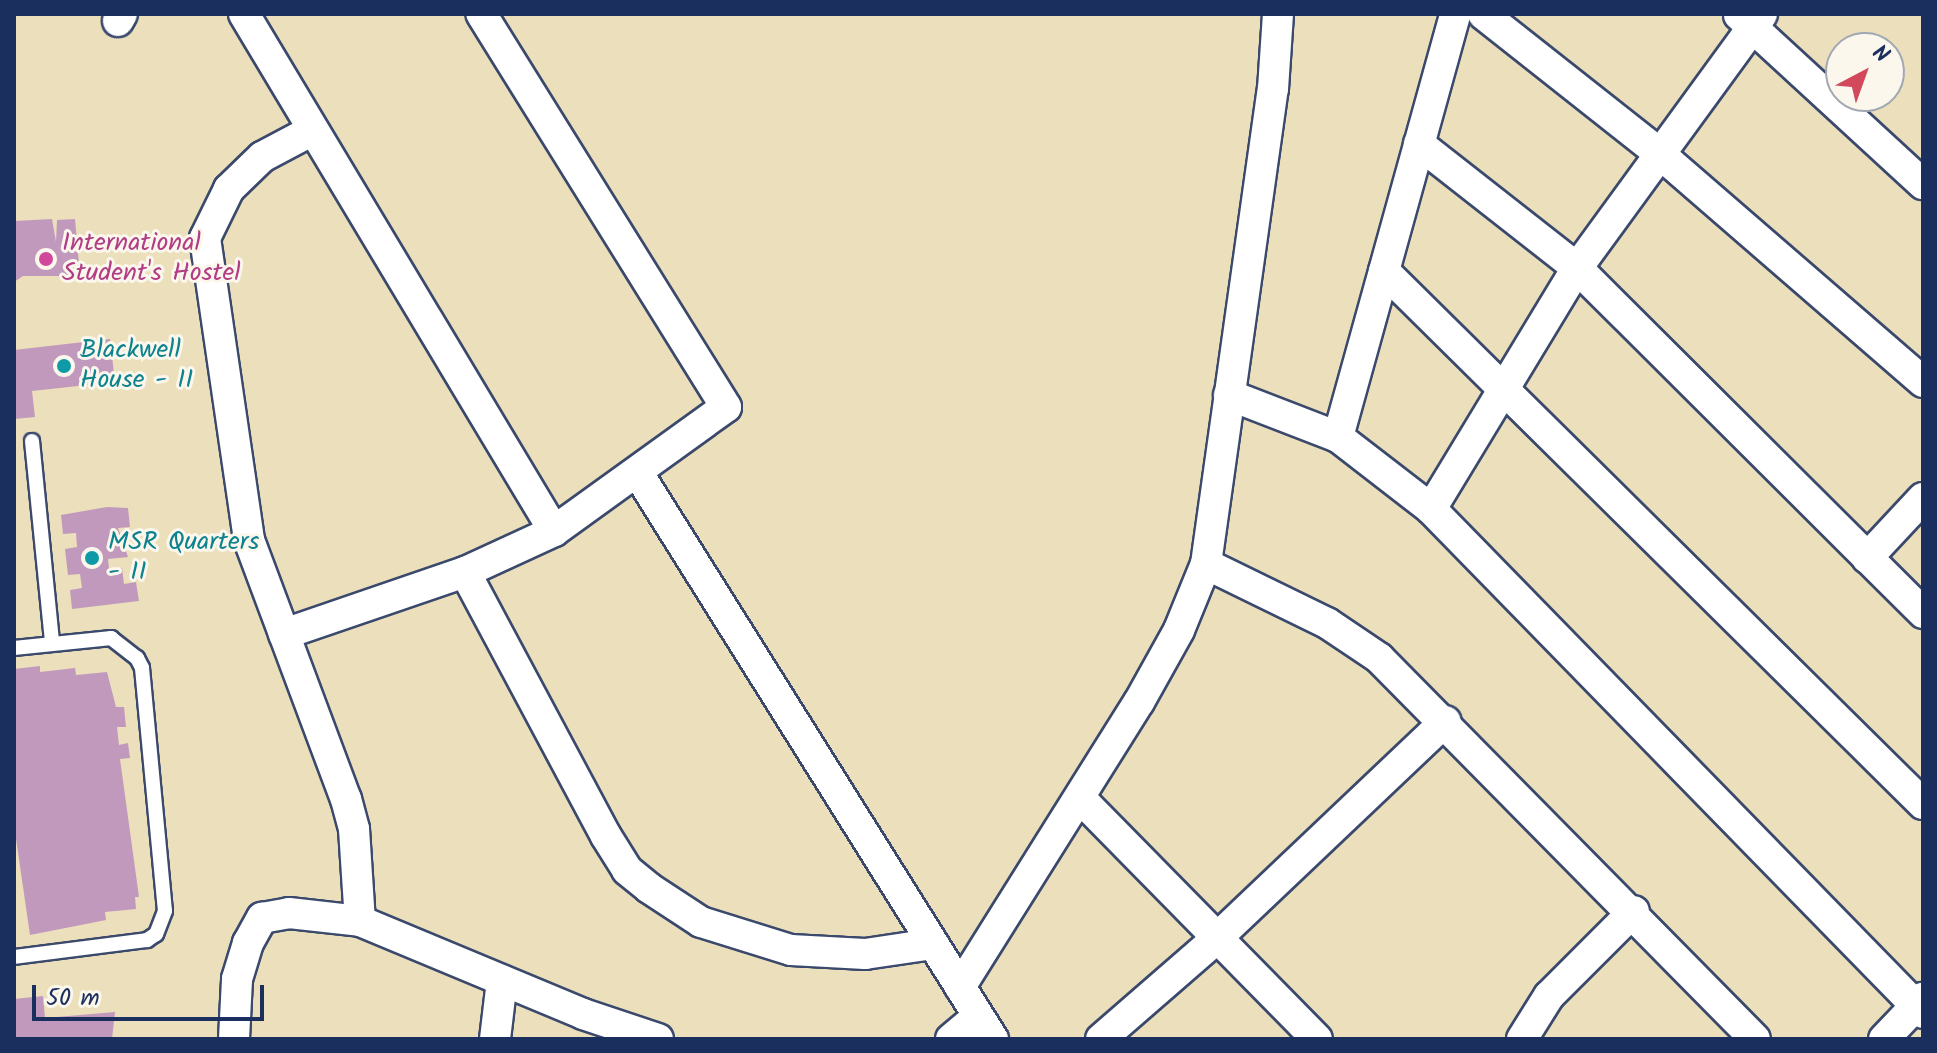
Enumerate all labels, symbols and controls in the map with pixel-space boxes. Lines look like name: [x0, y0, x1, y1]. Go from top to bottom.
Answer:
north arrow: [1825, 32, 1905, 112]
text: N: [1863, 37, 1896, 73]
place label: International Student's Hostel: [62, 228, 241, 290]
marker: International Student's Hostel: [37, 250, 55, 268]
place label: Blackwell House - II: [80, 335, 193, 396]
marker: Blackwell House - II: [55, 357, 73, 375]
place label: MSR Quarters - II: [108, 527, 259, 588]
marker: MSR Quarters - II: [83, 549, 101, 567]
scale bar: [36, 969, 268, 1019]
text: 50 m: [46, 979, 100, 1018]

